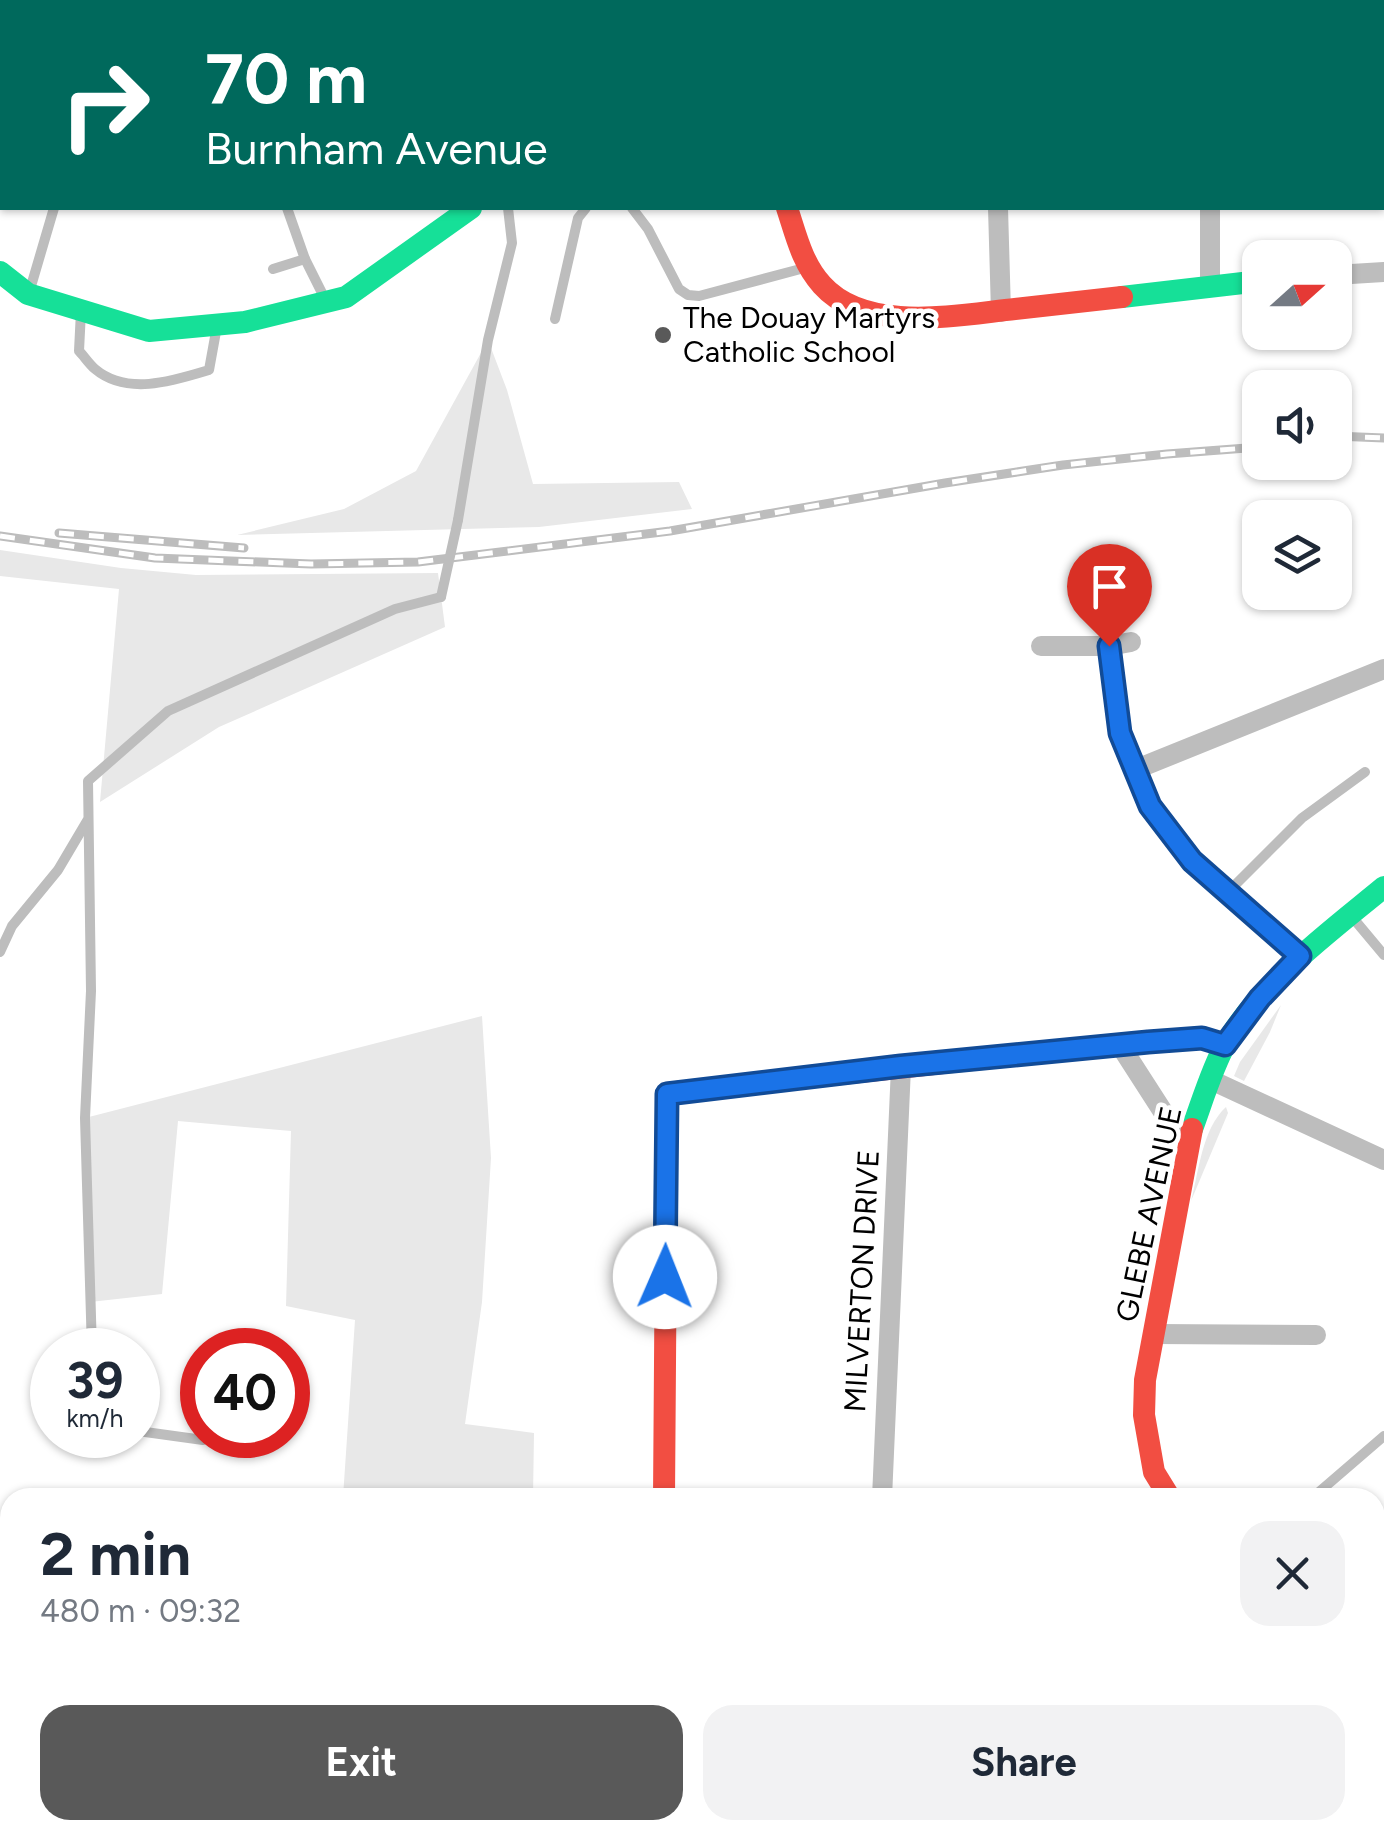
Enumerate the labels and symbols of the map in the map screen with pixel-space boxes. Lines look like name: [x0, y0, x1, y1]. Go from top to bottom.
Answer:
north arrow: [1242, 240, 1352, 350]
place label: The Douay Martyrs Catholic School: [683, 299, 935, 370]
marker: The Douay Martyrs Catholic School: [652, 324, 674, 346]
pin: [1067, 544, 1152, 647]
street label: GLEBE AVENUE: [1108, 1103, 1189, 1325]
street label: MILVERTON DRIVE: [836, 1149, 887, 1413]
position arrow: [613, 1225, 717, 1329]
speed limit sign: 40: [180, 1328, 310, 1458]

